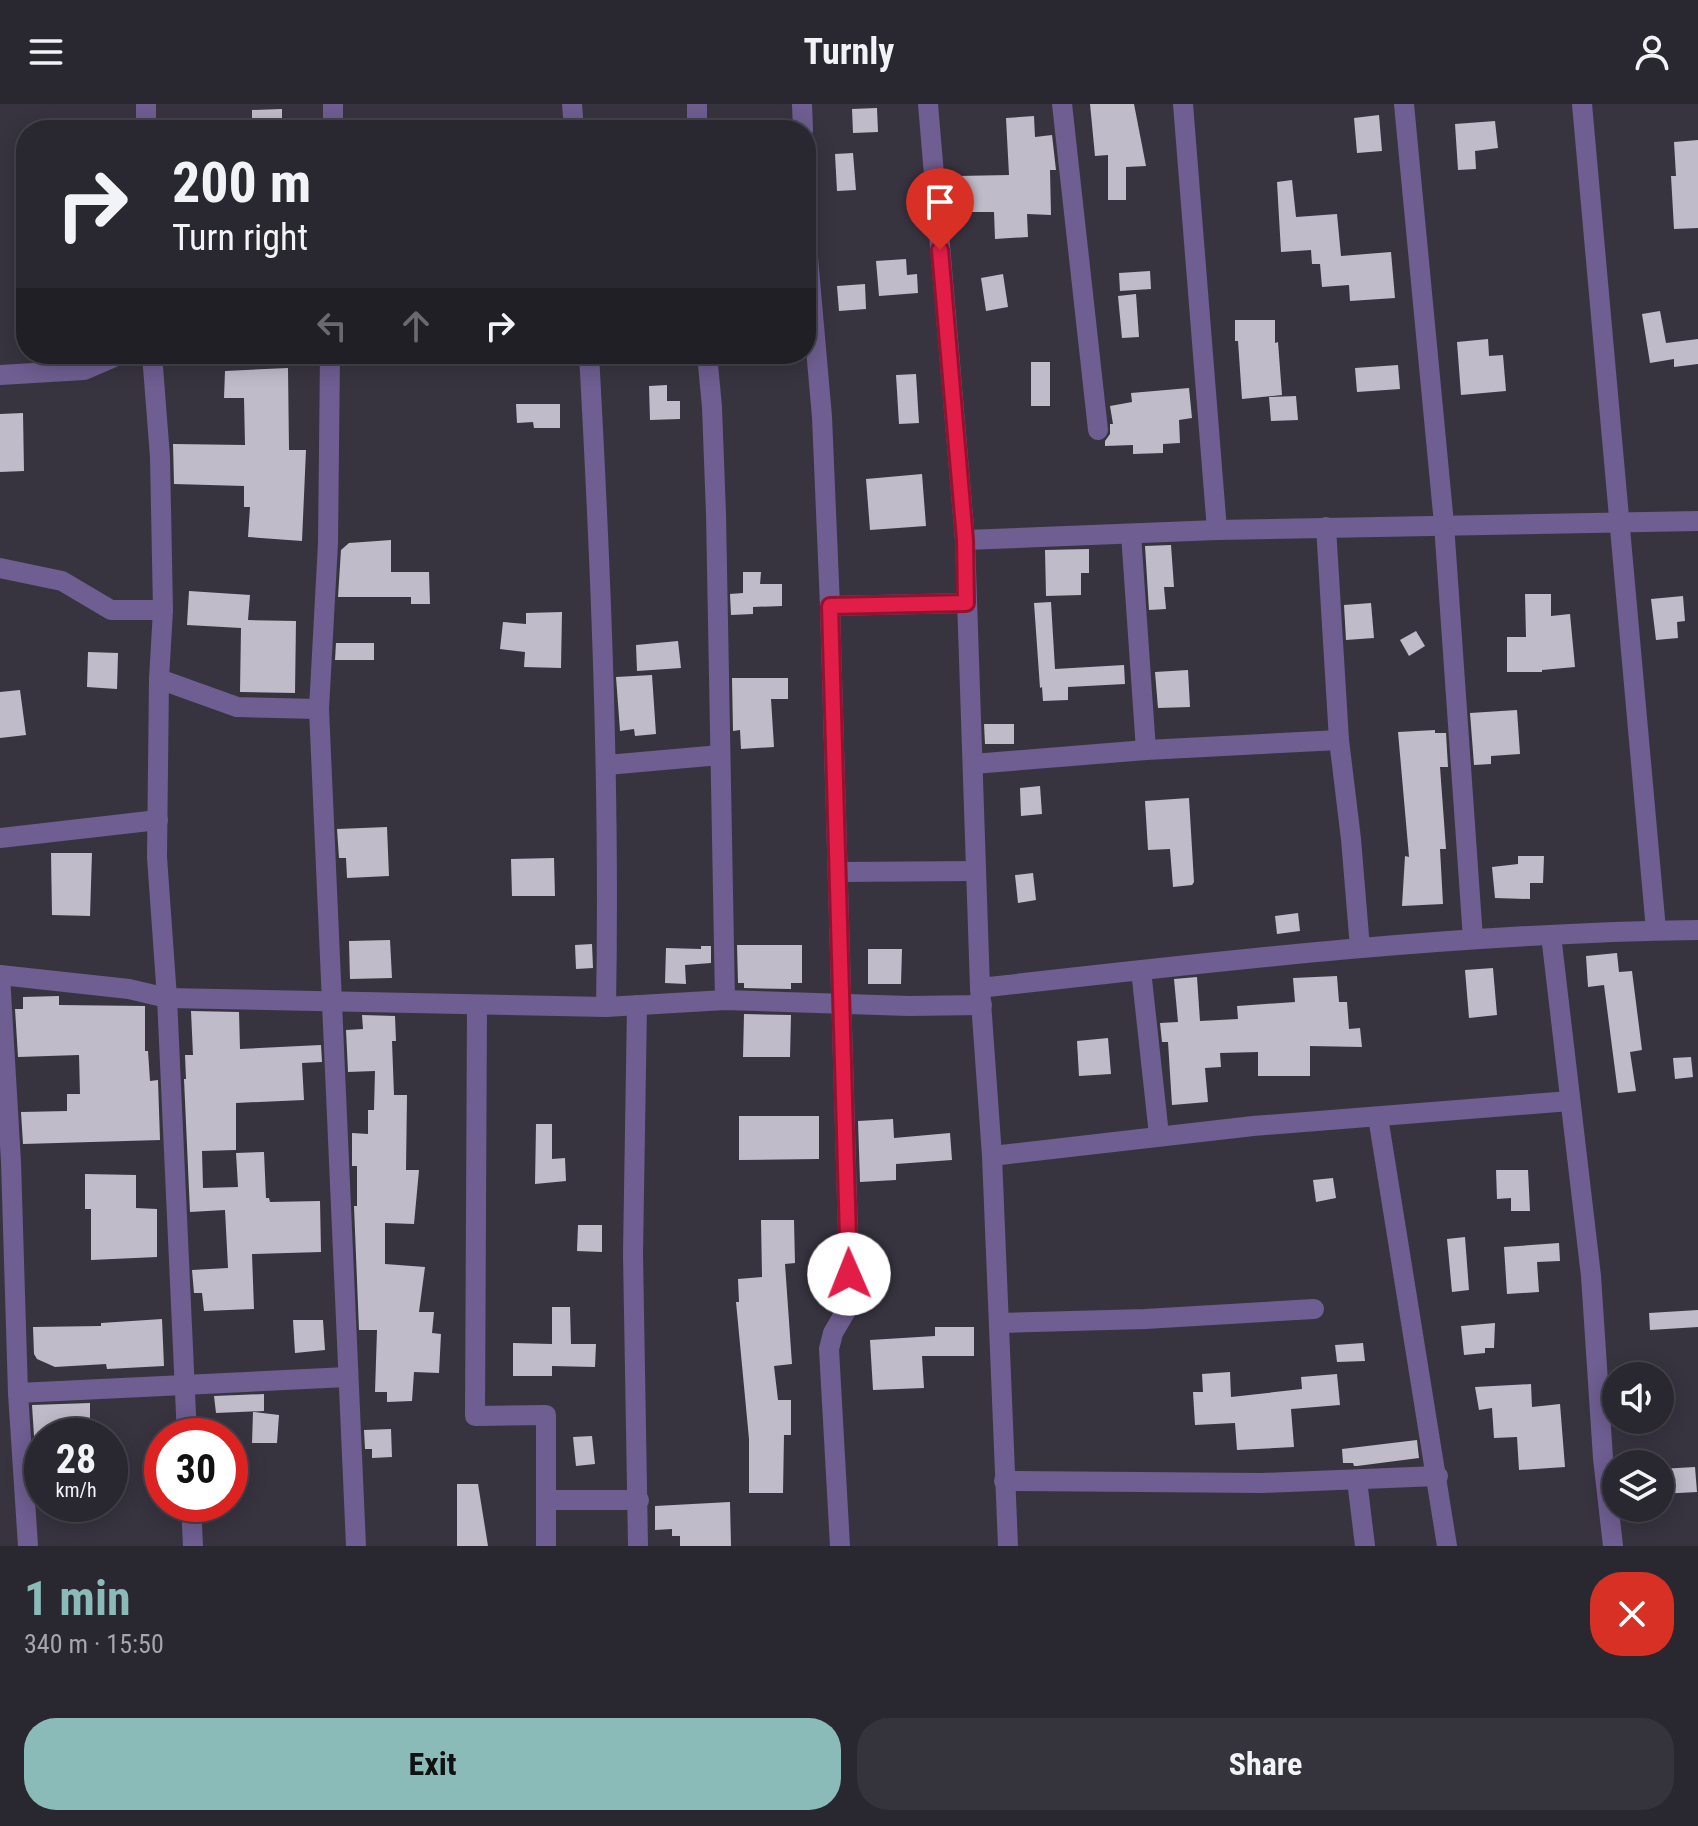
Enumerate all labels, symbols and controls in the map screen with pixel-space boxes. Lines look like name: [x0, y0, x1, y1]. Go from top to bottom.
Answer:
icon: menu: [24, 30, 68, 74]
icon: person: [1630, 30, 1674, 74]
text: Turnly: [804, 31, 894, 73]
text: 200 m: [172, 150, 311, 216]
icon: right: [40, 152, 144, 256]
pin: [906, 168, 974, 250]
icon: arrive: [918, 180, 962, 224]
text: Turn right: [172, 217, 308, 259]
icon: left: [310, 304, 354, 348]
icon: ahead: [394, 304, 438, 348]
icon: right: [478, 304, 522, 348]
position arrow: [807, 1232, 891, 1316]
map controls: [1602, 1362, 1674, 1522]
button: sound: [1602, 1362, 1674, 1434]
speed limit sign: 30: [144, 1418, 248, 1522]
text: 28: [56, 1436, 96, 1483]
button: layers: [1602, 1450, 1674, 1522]
text: km/h: [55, 1478, 97, 1502]
text: 1 min: [24, 1570, 131, 1627]
button: close: [1590, 1572, 1674, 1656]
text: 340 m · 15:50: [24, 1629, 164, 1659]
button: Exit: [24, 1718, 841, 1810]
button: Share: [857, 1718, 1674, 1810]

